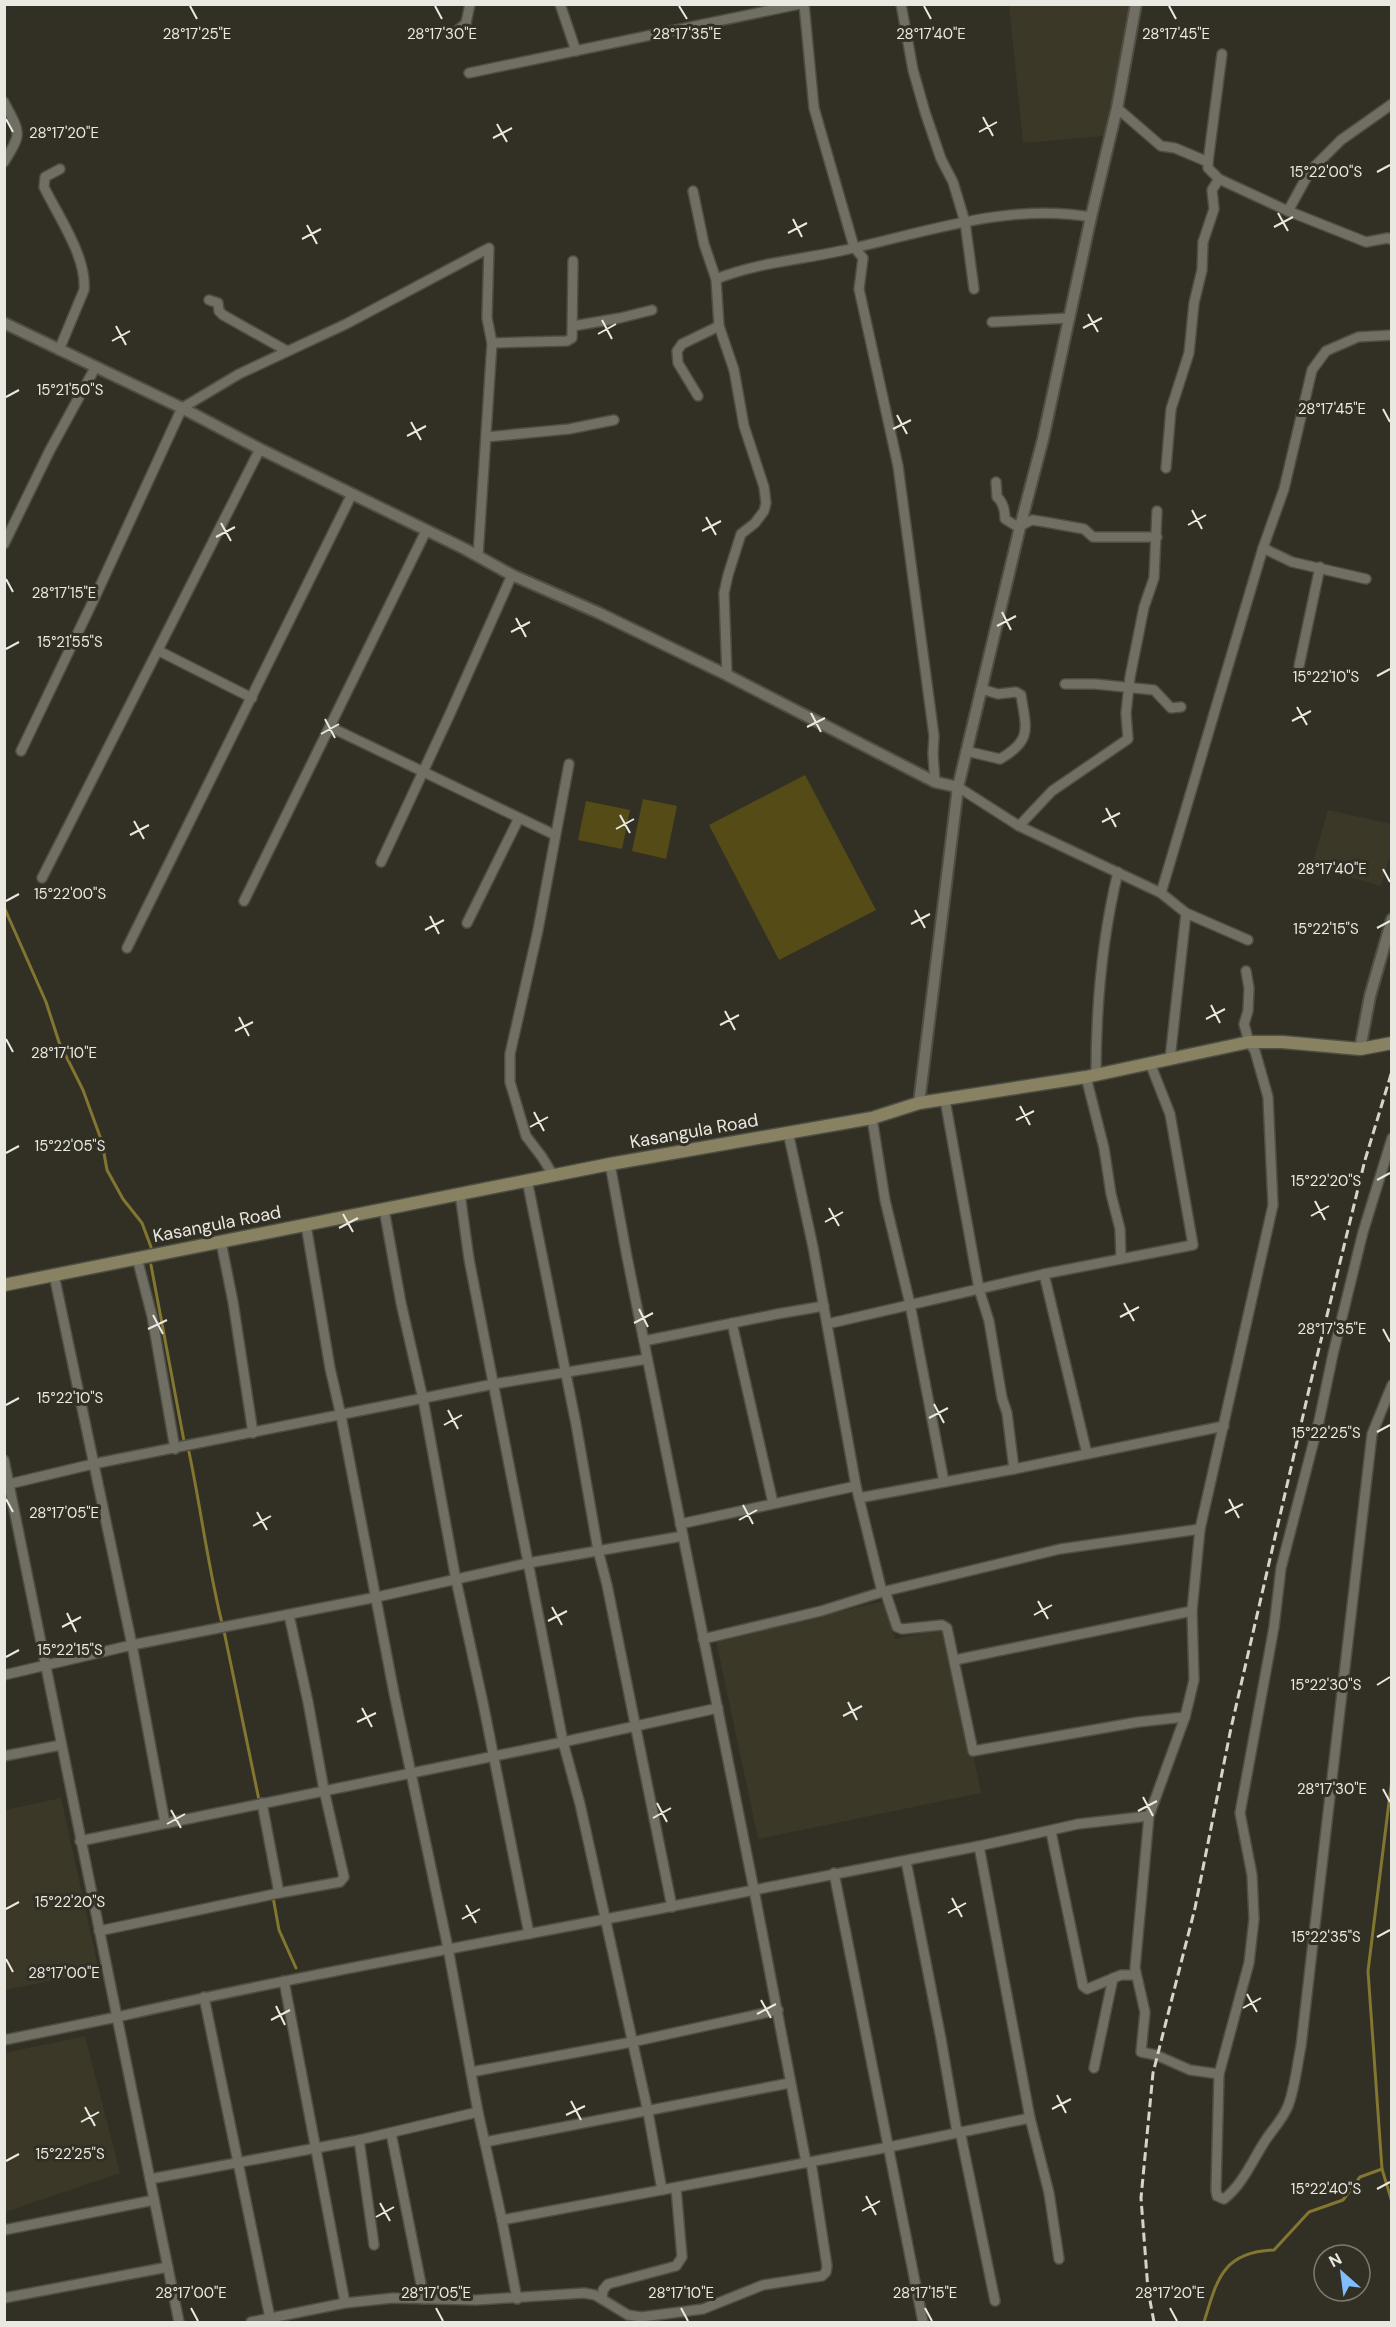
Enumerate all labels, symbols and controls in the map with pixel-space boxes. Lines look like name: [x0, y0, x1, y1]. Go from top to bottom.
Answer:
text: 28°17'25"E: [163, 24, 231, 44]
text: 28°17'30"E: [407, 24, 477, 44]
text: 28°17'35"E: [653, 24, 721, 44]
text: 28°17'40"E: [896, 24, 966, 44]
text: 28°17'45"E: [1142, 24, 1210, 44]
text: 28°17'20"E: [29, 123, 99, 143]
text: 15°22'00"S: [1290, 162, 1362, 182]
text: 15°21'50"S: [37, 380, 104, 400]
text: 28°17'45"E: [1298, 399, 1366, 419]
text: 28°17'15"E: [32, 583, 96, 603]
text: 15°21'55"S: [37, 632, 103, 652]
text: 15°22'10"S: [1293, 667, 1360, 687]
text: 28°17'40"E: [1297, 859, 1367, 879]
text: 15°22'00"S: [34, 884, 106, 904]
text: 15°22'15"S: [1293, 919, 1359, 939]
text: 28°17'10"E: [31, 1043, 97, 1063]
street label: Kasangula Road: [628, 1108, 760, 1154]
text: 15°22'05"S: [35, 1136, 106, 1156]
text: 15°22'20"S: [1291, 1171, 1362, 1191]
street label: Kasangula Road: [151, 1200, 283, 1248]
text: 28°17'35"E: [1298, 1319, 1366, 1339]
text: 15°22'10"S: [37, 1388, 104, 1408]
text: 15°22'25"S: [1291, 1423, 1361, 1443]
text: 28°17'05"E: [29, 1503, 99, 1523]
text: 15°22'15"S: [37, 1640, 103, 1660]
text: 15°22'30"S: [1291, 1675, 1362, 1695]
text: 28°17'30"E: [1297, 1779, 1367, 1799]
text: 15°22'20"S: [35, 1892, 106, 1912]
text: 15°22'35"S: [1291, 1927, 1361, 1947]
text: 28°17'00"E: [28, 1963, 100, 1983]
text: 15°22'25"S: [35, 2144, 105, 2164]
text: 15°22'40"S: [1291, 2179, 1361, 2199]
north arrow: [1312, 2243, 1372, 2303]
text: N: [1325, 2248, 1345, 2272]
text: 28°17'00"E: [155, 2283, 227, 2303]
text: 28°17'05"E: [401, 2283, 471, 2303]
text: 28°17'10"E: [648, 2283, 714, 2303]
text: 28°17'15"E: [893, 2283, 957, 2303]
text: 28°17'20"E: [1135, 2283, 1205, 2303]

